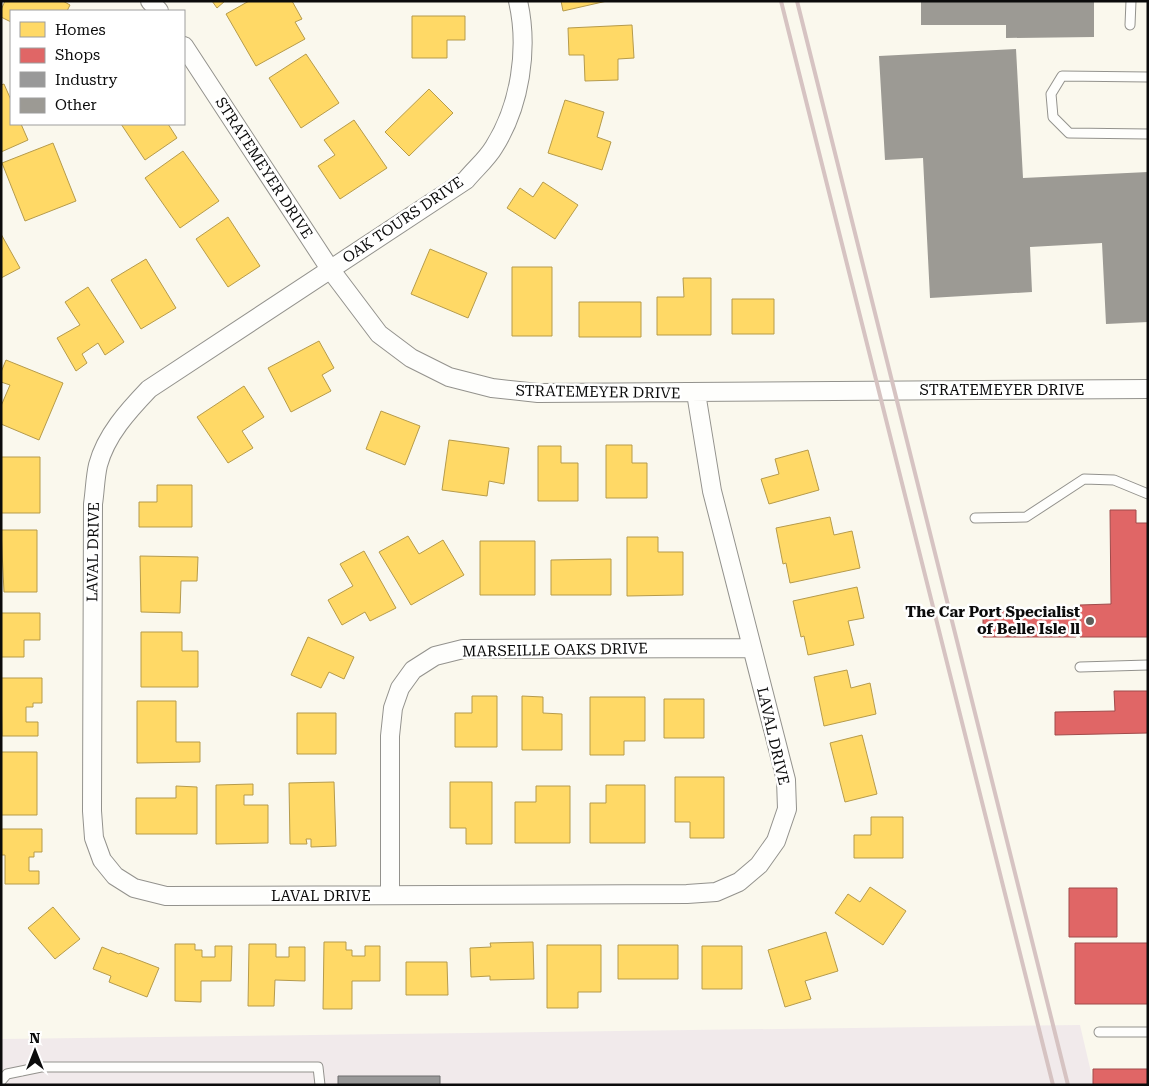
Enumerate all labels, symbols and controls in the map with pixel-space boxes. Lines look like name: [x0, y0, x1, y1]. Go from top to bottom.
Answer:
legend: [10, 10, 185, 125]
text: Homes: [55, 21, 106, 39]
text: Shops: [55, 46, 100, 64]
text: Industry: [55, 71, 117, 89]
street label: STRATEMEYER DRIVE: [212, 94, 316, 242]
text: Other: [55, 96, 97, 114]
street label: OAK TOURS DRIVE: [339, 173, 467, 267]
street label: STRATEMEYER DRIVE: [920, 381, 1084, 399]
street label: STRATEMEYER DRIVE: [515, 382, 681, 402]
street label: LAVAL DRIVE: [83, 502, 103, 602]
place label: The Car Port Specialist of Belle Isle ll: [905, 603, 1080, 638]
marker: The Car Port Specialist of Belle Isle ll: [1084, 615, 1096, 627]
street label: MARSEILLE OAKS DRIVE: [462, 639, 648, 661]
street label: LAVAL DRIVE: [753, 685, 793, 787]
street label: LAVAL DRIVE: [271, 887, 371, 905]
north arrow: [10, 1026, 60, 1076]
text: N: [30, 1030, 41, 1046]

